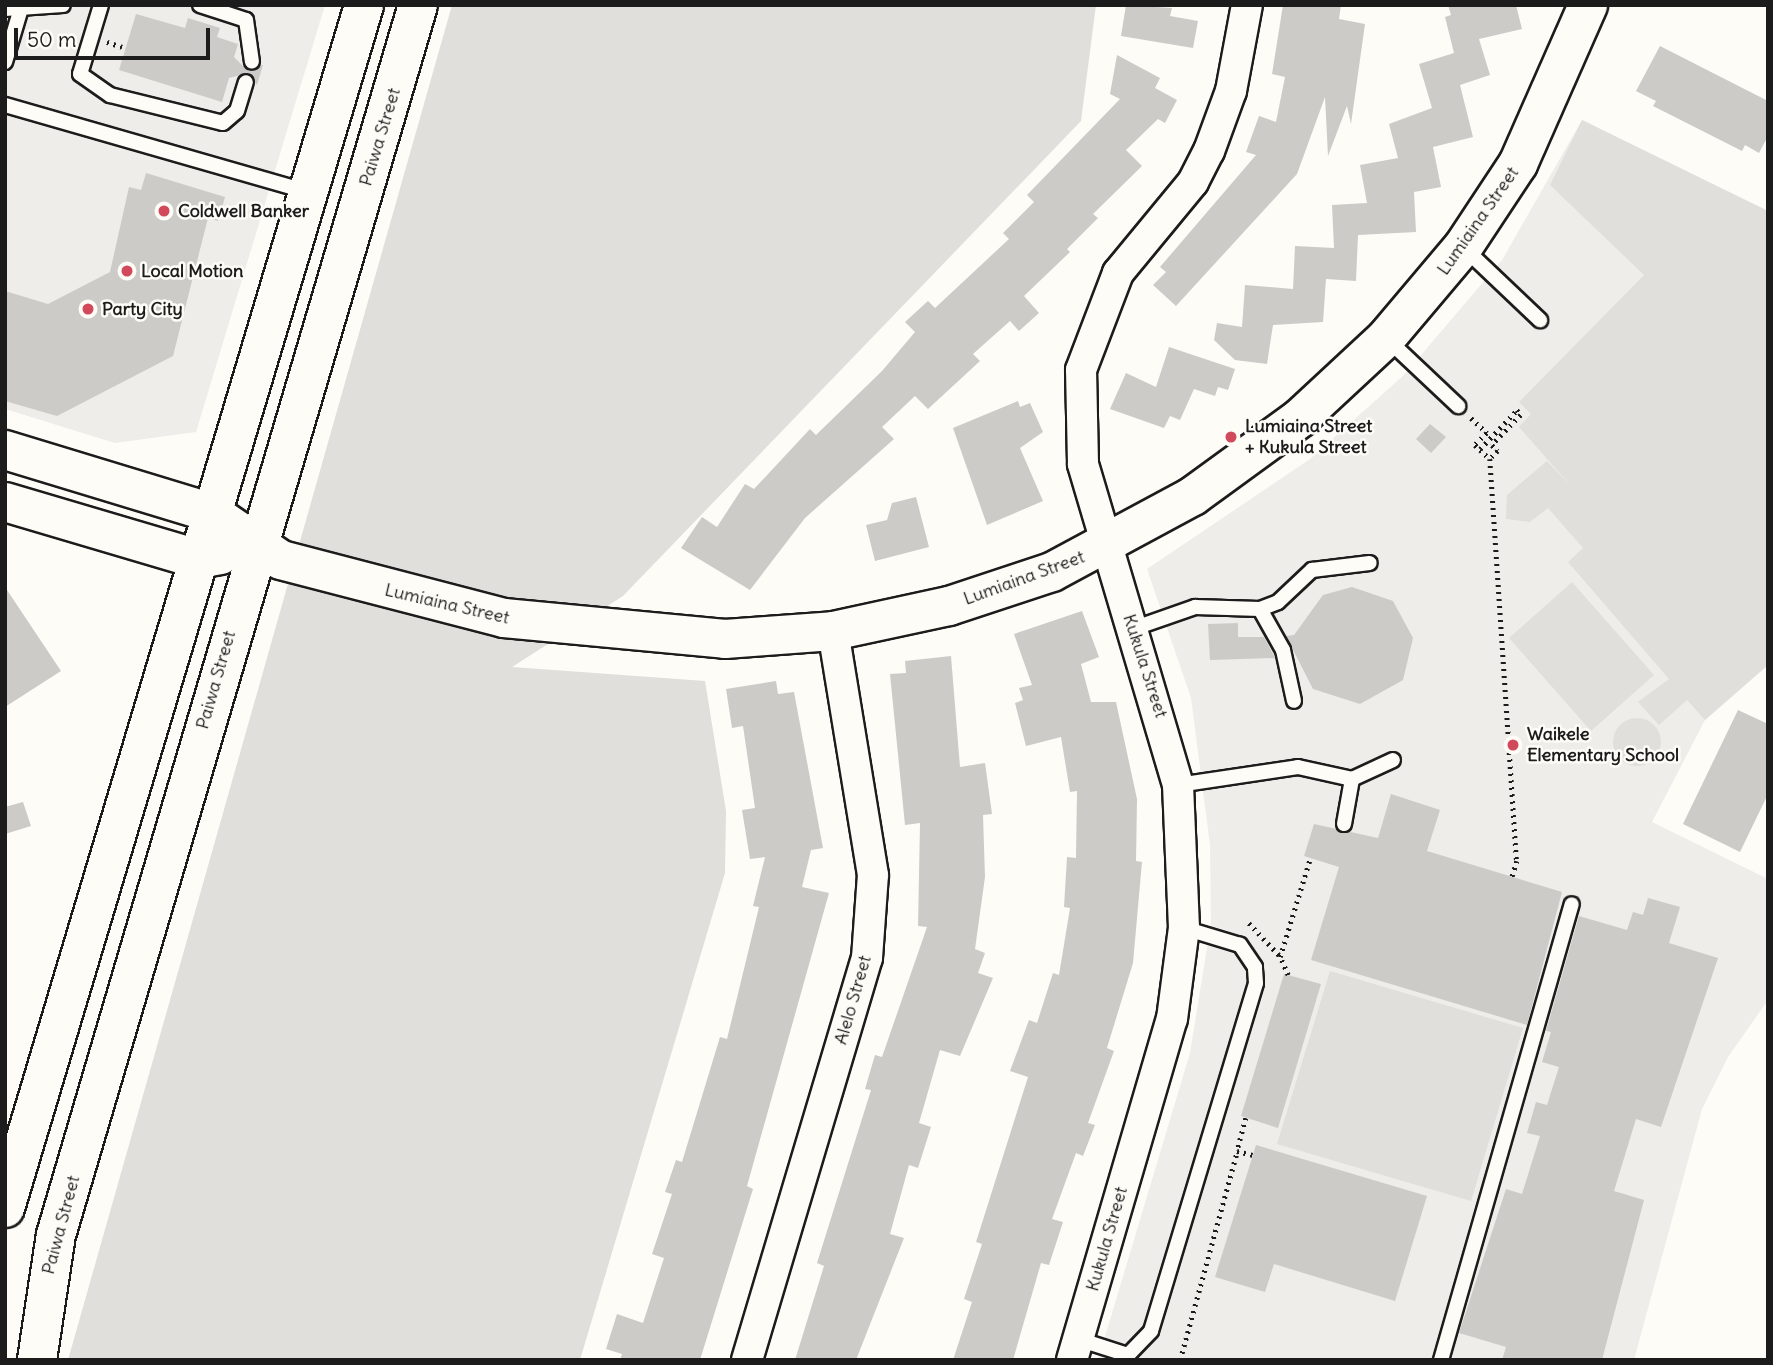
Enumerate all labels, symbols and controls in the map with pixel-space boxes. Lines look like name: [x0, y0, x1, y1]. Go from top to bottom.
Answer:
scale bar: [18, 14, 214, 58]
text: 50 m: [27, 26, 76, 53]
street label: Paiwa Street: [355, 85, 405, 189]
street label: Lumiaina Street: [1433, 163, 1523, 279]
place label: Coldwell Banker: [178, 200, 309, 222]
marker: Coldwell Banker: [156, 203, 172, 219]
place label: Local Motion: [141, 260, 243, 282]
marker: Local Motion: [119, 263, 135, 279]
place label: Party City: [102, 298, 183, 320]
marker: Party City: [80, 301, 96, 317]
place label: Lumiaina Street + Kukula Street: [1245, 416, 1372, 458]
marker: Lumiaina Street + Kukula Street: [1223, 429, 1239, 445]
street label: Lumiaina Street: [961, 546, 1087, 610]
street label: Lumiaina Street: [383, 579, 511, 629]
street label: Kukula Street: [1118, 611, 1172, 721]
street label: Paiwa Street: [192, 628, 240, 732]
place label: Waikele Elementary School: [1527, 724, 1679, 766]
marker: Waikele Elementary School: [1505, 737, 1521, 753]
street label: Alelo Street: [830, 953, 876, 1047]
street label: Paiwa Street: [37, 1173, 85, 1277]
street label: Kukula Street: [1082, 1184, 1132, 1294]

